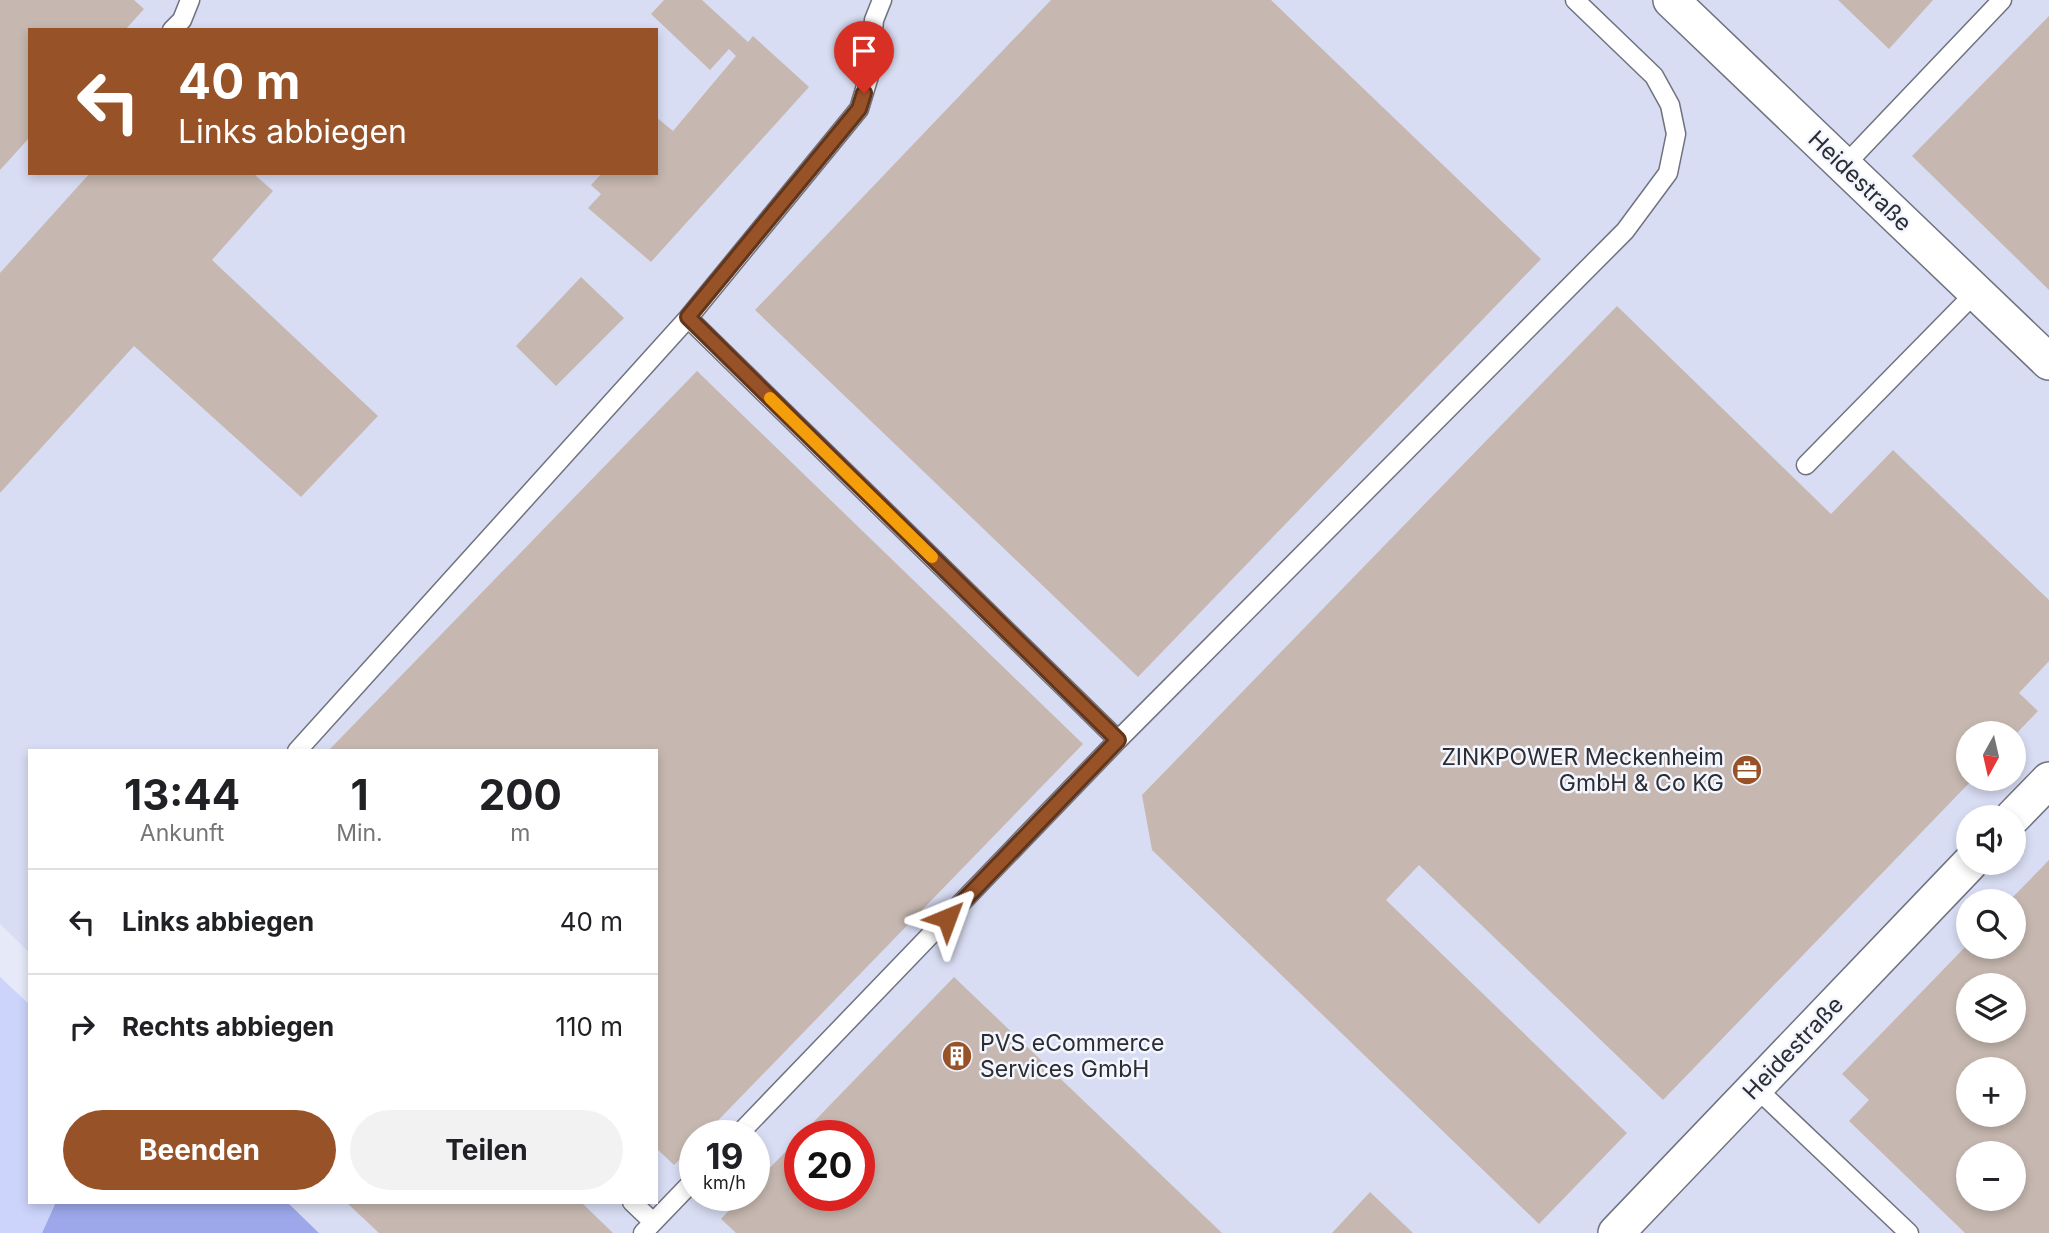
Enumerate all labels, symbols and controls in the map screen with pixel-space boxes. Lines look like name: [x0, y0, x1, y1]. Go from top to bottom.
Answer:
pin: [834, 21, 894, 93]
icon: arrive: [845, 32, 883, 70]
text: 40 m: [178, 52, 301, 111]
icon: left: [63, 56, 154, 147]
text: Links abbiegen: [178, 112, 407, 151]
street label: Heidestraße: [1803, 125, 1917, 237]
north arrow: [1956, 721, 2026, 791]
map controls: [1956, 721, 2026, 1211]
place label: ZINKPOWER Meckenheim GmbH & Co KG: [1441, 743, 1724, 797]
office icon: ZINKPOWER Meckenheim GmbH & Co KG: [1730, 753, 1764, 787]
text: 13:44: [124, 769, 240, 820]
text: 1: [350, 769, 369, 820]
text: 200: [479, 769, 562, 820]
button: sound: [1956, 805, 2026, 875]
text: Ankunft: [140, 819, 224, 847]
text: Min.: [336, 819, 383, 847]
text: m: [510, 819, 530, 847]
position arrow: [910, 881, 984, 955]
button: search: [1956, 889, 2026, 959]
icon: left: [63, 903, 101, 941]
text: Links abbiegen: [122, 906, 314, 937]
text: 40 m: [560, 906, 623, 937]
button: layers: [1956, 973, 2026, 1043]
street label: Heidestraße: [1737, 991, 1849, 1105]
icon: right: [63, 1008, 101, 1046]
text: Rechts abbiegen: [122, 1011, 334, 1042]
text: 110 m: [555, 1011, 623, 1042]
place label: PVS eCommerce Services GmbH: [980, 1029, 1164, 1083]
building icon: PVS eCommerce Services GmbH: [940, 1039, 974, 1073]
button: +: [1956, 1057, 2026, 1127]
button: Beenden: [63, 1110, 336, 1190]
button: Teilen: [350, 1110, 623, 1190]
speed limit sign: 20: [784, 1120, 875, 1211]
text: 19: [706, 1135, 743, 1177]
button: −: [1956, 1141, 2026, 1211]
text: km/h: [703, 1172, 746, 1193]

